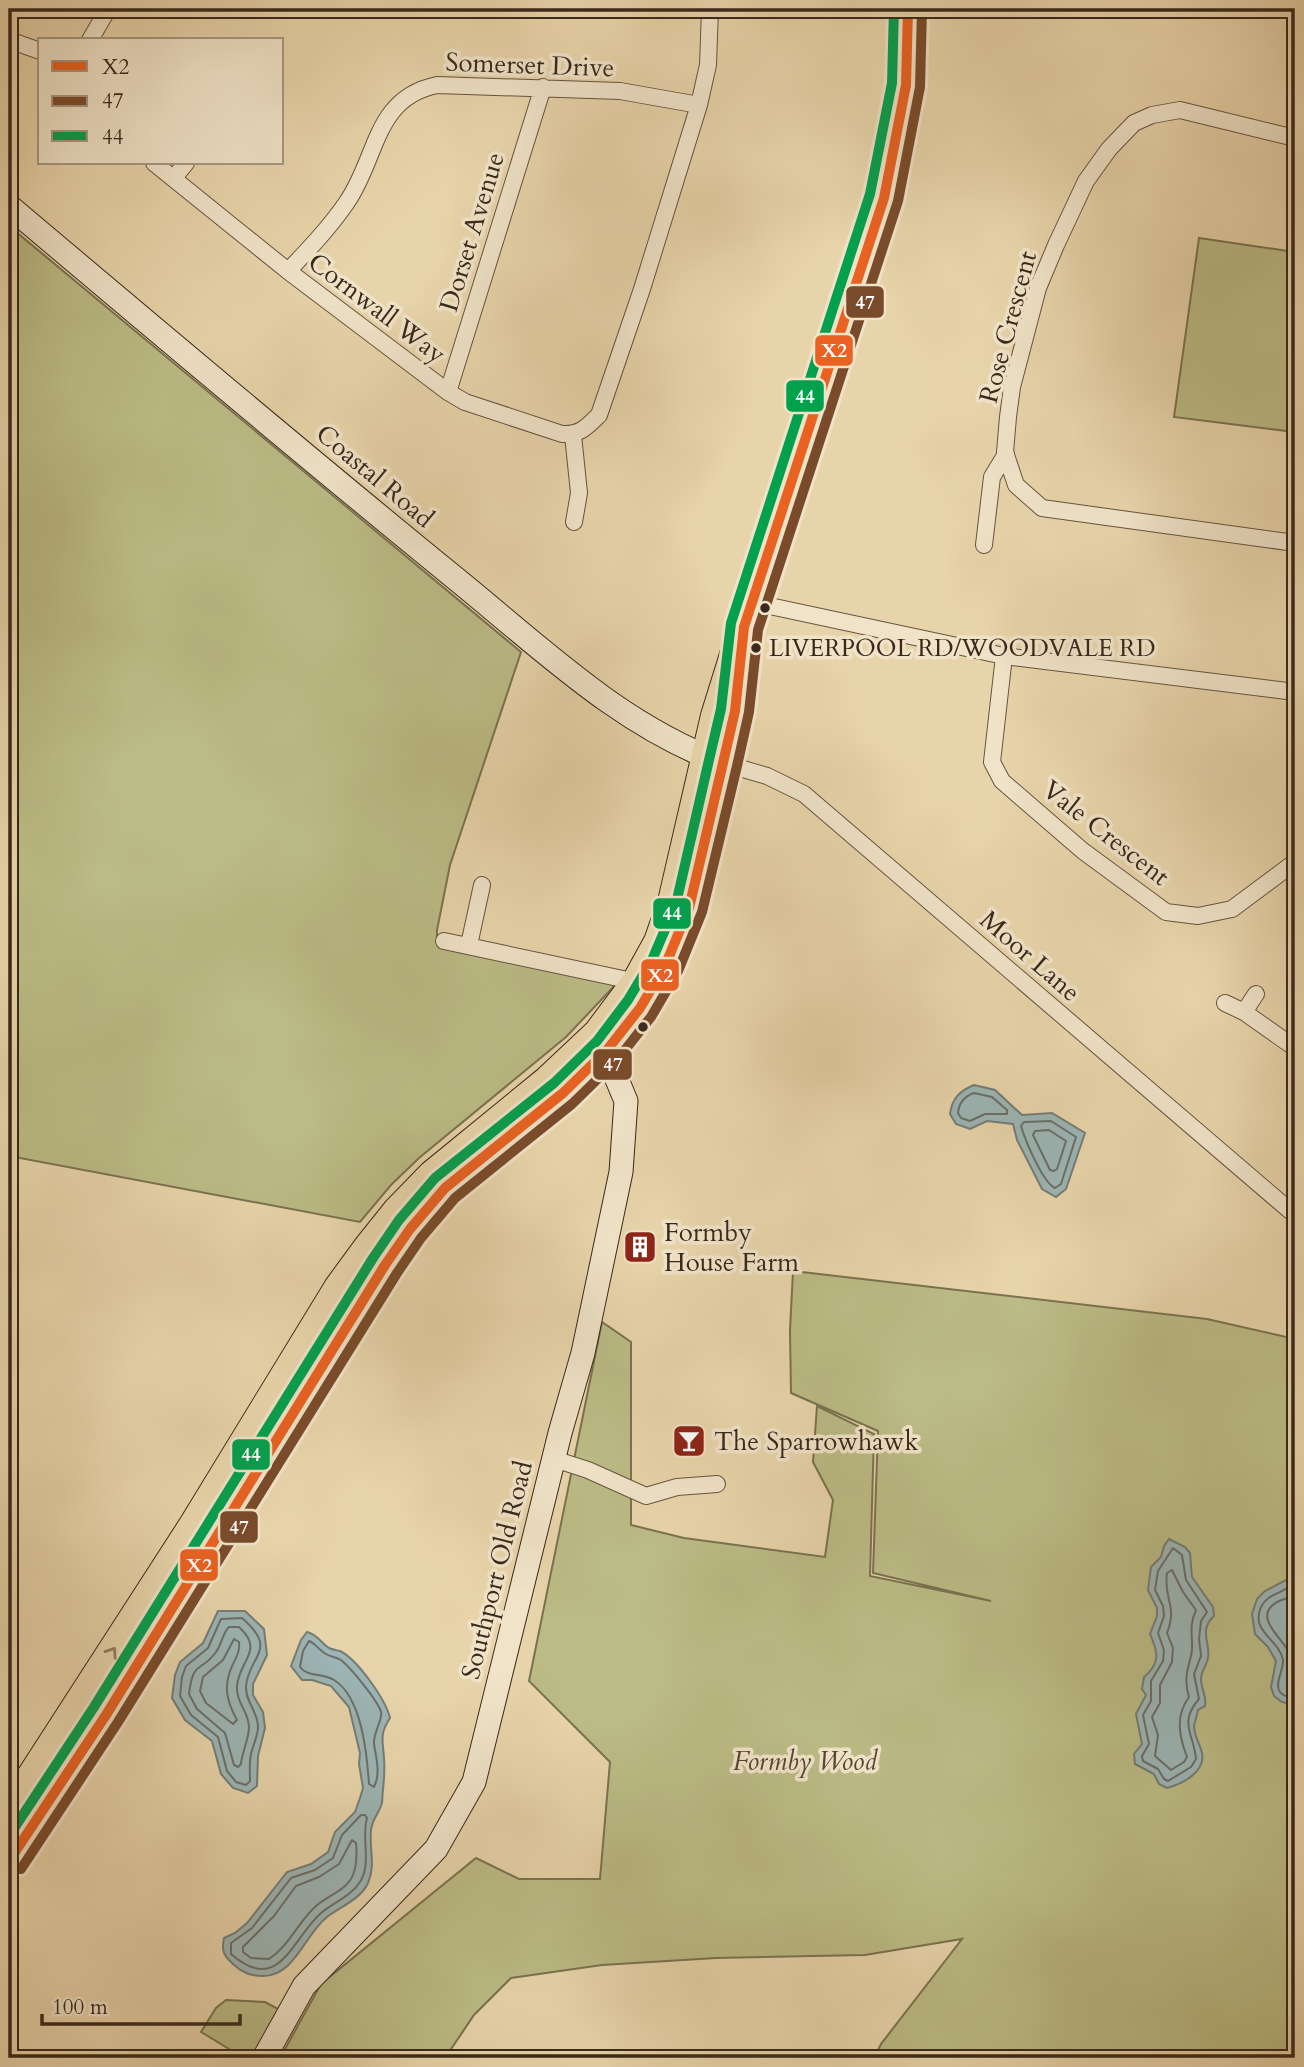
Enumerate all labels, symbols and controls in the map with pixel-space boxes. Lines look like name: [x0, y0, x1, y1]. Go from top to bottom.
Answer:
legend: [38, 38, 284, 164]
street label: Somerset Drive: [445, 45, 615, 85]
text: X2: [102, 53, 130, 82]
text: 47: [102, 87, 124, 116]
text: 44: [102, 123, 124, 152]
street label: Dorset Avenue: [431, 148, 513, 316]
street label: Cornwall Way: [301, 245, 453, 372]
street label: Rose Crescent: [971, 247, 1045, 407]
line badge: 47: [845, 285, 885, 319]
text: 47: [855, 290, 875, 316]
line badge: X2: [814, 334, 854, 367]
text: X2: [821, 338, 847, 364]
line badge: 44: [785, 379, 825, 413]
text: 44: [795, 384, 815, 410]
street label: Coastal Road: [309, 416, 442, 536]
unlabelled marker: [758, 601, 772, 615]
place label: LIVERPOOL RD/WOODVALE RD: [769, 632, 1155, 665]
marker: LIVERPOOL RD/WOODVALE RD: [749, 641, 763, 655]
street label: Vale Crescent: [1035, 772, 1177, 894]
line badge: 44: [652, 897, 692, 930]
text: 44: [662, 901, 682, 927]
street label: Moor Lane: [972, 903, 1088, 1009]
line badge: X2: [640, 958, 680, 992]
text: X2: [647, 963, 673, 989]
unlabelled marker: [636, 1020, 650, 1034]
line badge: 47: [592, 1048, 633, 1081]
text: 47: [603, 1052, 623, 1078]
place label: Formby House Farm: [664, 1215, 799, 1280]
building icon: Formby House Farm: [621, 1228, 659, 1266]
bar icon: The Sparrowhawk: [670, 1422, 708, 1460]
place label: The Sparrowhawk: [714, 1424, 918, 1459]
line badge: 44: [231, 1438, 271, 1471]
text: 44: [241, 1442, 261, 1468]
street label: Southport Old Road: [453, 1457, 541, 1683]
line badge: 47: [219, 1510, 259, 1544]
text: 47: [229, 1515, 249, 1541]
line badge: X2: [179, 1548, 219, 1582]
text: X2: [186, 1553, 212, 1579]
one-way arrow: [104, 1646, 117, 1659]
park label: Formby Wood: [733, 1744, 878, 1779]
scale bar: [42, 1983, 240, 2027]
text: 100 m: [52, 1993, 108, 2022]

